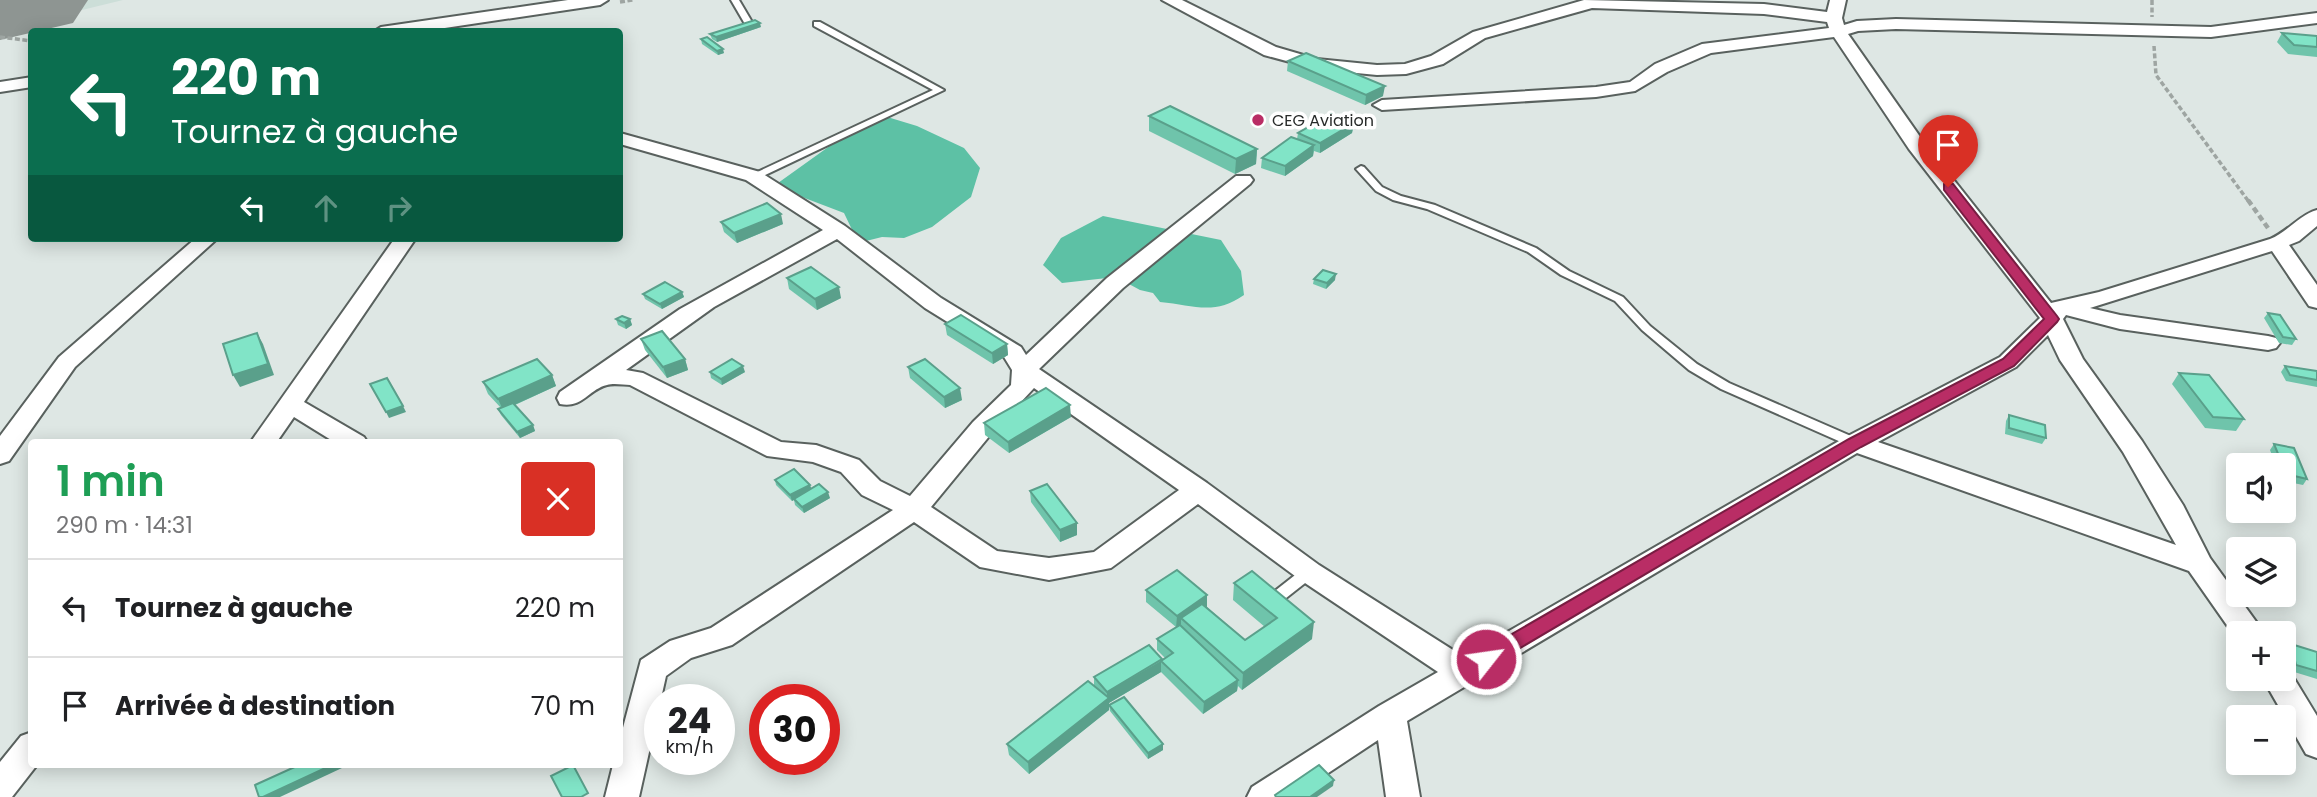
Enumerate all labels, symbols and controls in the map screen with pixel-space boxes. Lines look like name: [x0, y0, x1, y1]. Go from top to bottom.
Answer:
text: 220 m: [171, 44, 321, 112]
icon: left: [56, 56, 147, 147]
text: Tournez à gauche: [171, 109, 458, 154]
place label: CEG Aviation: [1272, 109, 1374, 132]
marker: CEG Aviation: [1250, 112, 1266, 128]
pin: [1918, 115, 1978, 187]
icon: arrive: [1929, 126, 1967, 164]
icon: left: [234, 189, 272, 227]
icon: ahead: [307, 189, 345, 227]
icon: right: [380, 189, 418, 227]
text: 1 min: [56, 452, 165, 511]
map controls: [2226, 453, 2296, 775]
button: sound: [2226, 453, 2296, 523]
button: close: [521, 462, 595, 536]
text: 290 m · 14:31: [56, 509, 193, 541]
button: layers: [2226, 537, 2296, 607]
icon: left: [56, 589, 94, 627]
text: Tournez à gauche: [115, 590, 353, 626]
text: 220 m: [515, 590, 595, 626]
button: +: [2226, 621, 2296, 691]
position arrow: [1449, 622, 1523, 696]
speed limit sign: 30: [749, 684, 840, 775]
icon: arrive: [56, 687, 94, 725]
text: Arrivée à destination: [115, 688, 395, 724]
text: 70 m: [531, 688, 595, 724]
text: 24: [668, 696, 711, 745]
button: −: [2226, 705, 2296, 775]
text: km/h: [666, 734, 713, 759]

